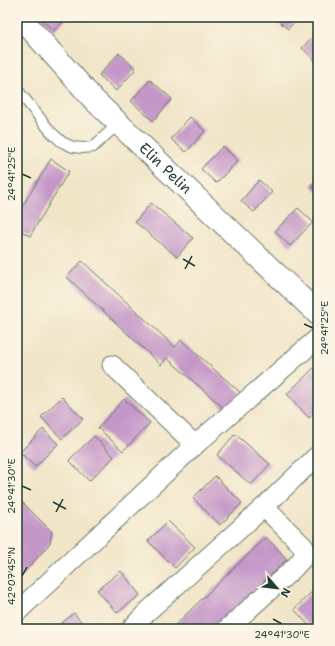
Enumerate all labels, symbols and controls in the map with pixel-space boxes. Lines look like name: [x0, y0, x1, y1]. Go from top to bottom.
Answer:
street label: Elin Pelin: [135, 138, 196, 198]
text: 24°41'25"E: [5, 147, 18, 201]
text: 24°41'25"E: [318, 301, 331, 355]
text: 24°41'30"E: [5, 458, 18, 514]
text: 42°07'45"N: [5, 547, 18, 605]
north arrow: [257, 568, 297, 608]
text: N: [277, 585, 294, 600]
text: 24°41'30"E: [254, 628, 310, 641]

